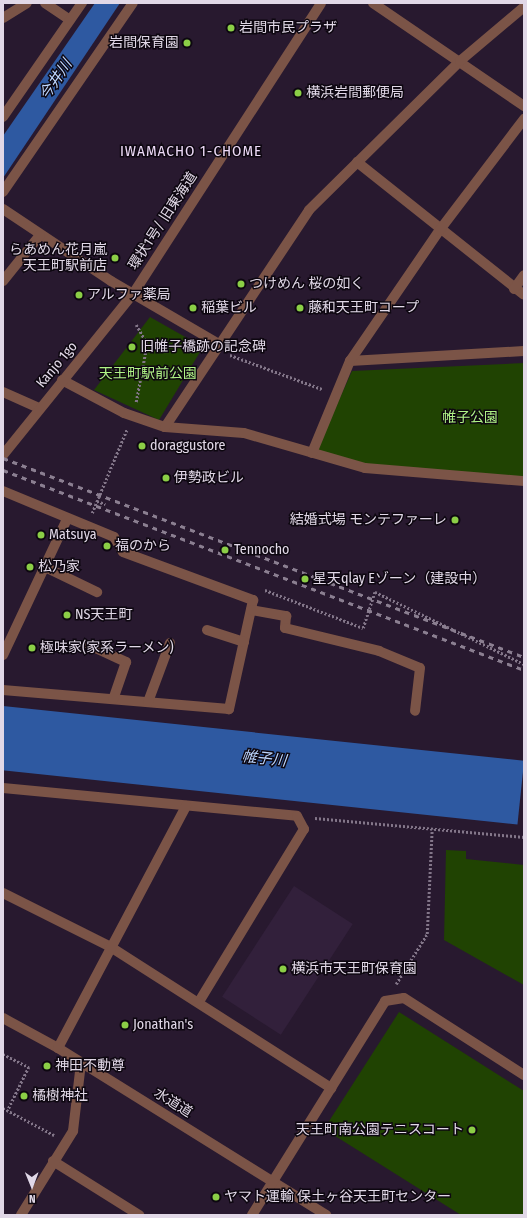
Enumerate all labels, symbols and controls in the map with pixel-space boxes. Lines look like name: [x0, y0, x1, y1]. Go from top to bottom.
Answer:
place label: 岩間市民プラザ: [239, 20, 337, 36]
marker: 岩間市民プラザ: [226, 23, 236, 33]
place label: 岩間保育園: [109, 35, 179, 51]
marker: 岩間保育園: [182, 38, 192, 48]
water label: 今井川: [36, 56, 76, 104]
place label: 横浜岩間郵便局: [306, 85, 404, 101]
marker: 横浜岩間郵便局: [293, 88, 303, 98]
district label: IWAMACHO 1-CHOME: [120, 143, 262, 161]
street label: 環状1号/ 旧東海道: [125, 169, 201, 273]
place label: らあめん花月嵐 天王町駅前店: [9, 242, 107, 274]
marker: らあめん花月嵐 天王町駅前店: [110, 253, 120, 263]
place label: つけめん 桜の如く: [249, 276, 364, 292]
marker: つけめん 桜の如く: [236, 279, 246, 289]
place label: アルファ薬局: [87, 287, 171, 303]
marker: アルファ薬局: [74, 290, 84, 300]
place label: 稲葉ビル: [201, 300, 257, 316]
place label: 藤和天王町コープ: [308, 300, 420, 316]
marker: 稲葉ビル: [188, 303, 198, 313]
marker: 藤和天王町コープ: [295, 303, 305, 313]
street label: Kanjo 1go: [33, 339, 81, 391]
place label: 旧帷子橋跡の記念碑: [140, 339, 266, 355]
marker: 旧帷子橋跡の記念碑: [127, 342, 137, 352]
park label: 天王町駅前公園: [99, 366, 197, 382]
park label: 帷子公園: [442, 410, 498, 426]
place label: doraggustore: [150, 438, 226, 454]
marker: doraggustore: [137, 441, 147, 451]
place label: 伊勢政ビル: [174, 470, 244, 486]
marker: 伊勢政ビル: [161, 473, 171, 483]
place label: 結婚式場 モンテファーレ: [290, 512, 447, 528]
marker: 結婚式場 モンテファーレ: [450, 515, 460, 525]
place label: Matsuya: [49, 527, 97, 543]
marker: Matsuya: [36, 530, 46, 540]
place label: 福のから: [115, 538, 171, 554]
marker: 福のから: [102, 541, 112, 551]
place label: Tennocho: [234, 542, 289, 558]
marker: Tennocho: [219, 544, 231, 556]
place label: 松乃家: [38, 559, 80, 575]
marker: 松乃家: [25, 562, 35, 572]
place label: 星天qlay Eゾーン（建設中）: [313, 571, 487, 587]
marker: 星天qlay Eゾーン（建設中）: [300, 574, 310, 584]
place label: NS天王町: [75, 607, 132, 623]
marker: NS天王町: [62, 610, 72, 620]
place label: 極味家(家系ラーメン): [40, 640, 174, 656]
marker: 極味家(家系ラーメン): [27, 643, 37, 653]
water label: 帷子川: [241, 748, 287, 770]
place label: 横浜市天王町保育園: [291, 961, 417, 977]
marker: 横浜市天王町保育園: [278, 964, 288, 974]
place label: Jonathan's: [133, 1017, 193, 1033]
marker: Jonathan's: [120, 1020, 130, 1030]
place label: 神田不動尊: [55, 1058, 125, 1074]
marker: 神田不動尊: [42, 1061, 52, 1071]
street label: 水道道: [151, 1085, 195, 1121]
place label: 橘樹神社: [32, 1088, 88, 1104]
marker: 橘樹神社: [19, 1091, 29, 1101]
place label: 天王町南公園テニスコート: [296, 1122, 464, 1138]
marker: 天王町南公園テニスコート: [467, 1125, 477, 1135]
north arrow: [12, 1166, 52, 1206]
place label: ヤマト運輸 保土ヶ谷天王町センター: [224, 1189, 451, 1205]
text: N: [29, 1192, 36, 1205]
marker: ヤマト運輸 保土ヶ谷天王町センター: [211, 1192, 221, 1202]

